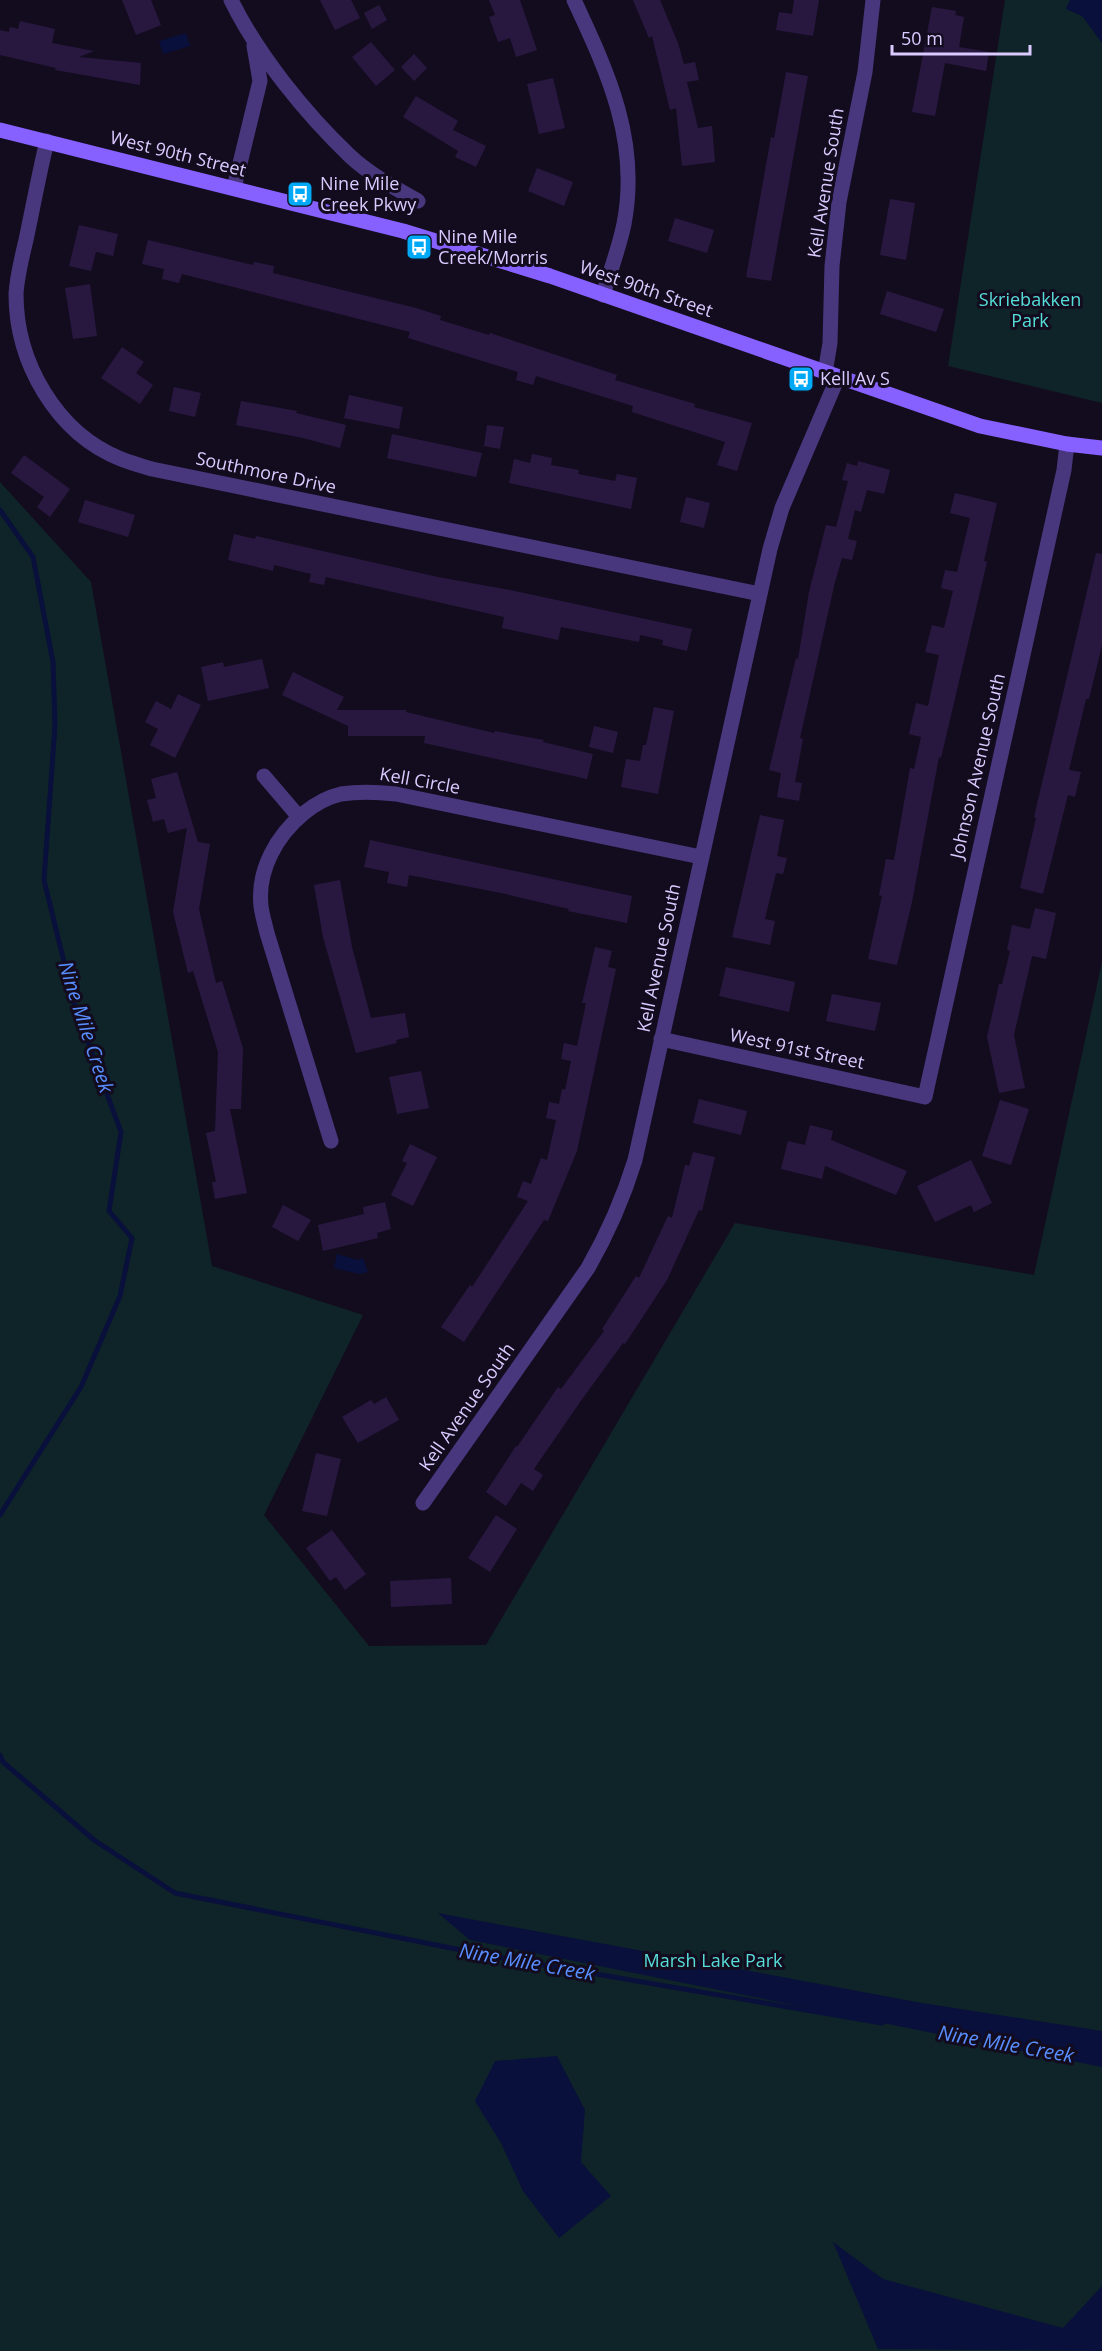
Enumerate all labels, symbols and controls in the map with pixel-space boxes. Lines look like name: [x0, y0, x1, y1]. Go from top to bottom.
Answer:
scale bar: [892, 18, 1030, 56]
text: 50 m: [901, 26, 943, 50]
street label: Kell Avenue South: [801, 106, 849, 260]
street label: West 90th Street: [108, 125, 249, 182]
place label: Nine Mile Creek Pkwy: [320, 171, 417, 216]
bus stop icon: Nine Mile Creek Pkwy: [285, 179, 315, 209]
place label: Nine Mile Creek/Morris: [438, 224, 548, 269]
bus stop icon: Nine Mile Creek/Morris: [404, 232, 434, 262]
street label: West 90th Street: [577, 254, 716, 322]
park label: Skriebakken Park: [979, 287, 1081, 332]
bus stop icon: Kell Av S: [786, 364, 816, 394]
place label: Kell Av S: [820, 366, 890, 390]
street label: Southmore Drive: [194, 445, 339, 499]
street label: Johnson Avenue South: [944, 671, 1010, 863]
street label: Kell Circle: [378, 761, 462, 799]
street label: Kell Avenue South: [631, 881, 686, 1034]
water label: Nine Mile Creek: [52, 957, 121, 1097]
street label: West 91st Street: [728, 1022, 867, 1074]
street label: Kell Avenue South: [413, 1338, 519, 1475]
water label: Nine Mile Creek: [457, 1936, 598, 1987]
park label: Marsh Lake Park: [643, 1948, 783, 1972]
water label: Nine Mile Creek: [936, 2018, 1077, 2069]

